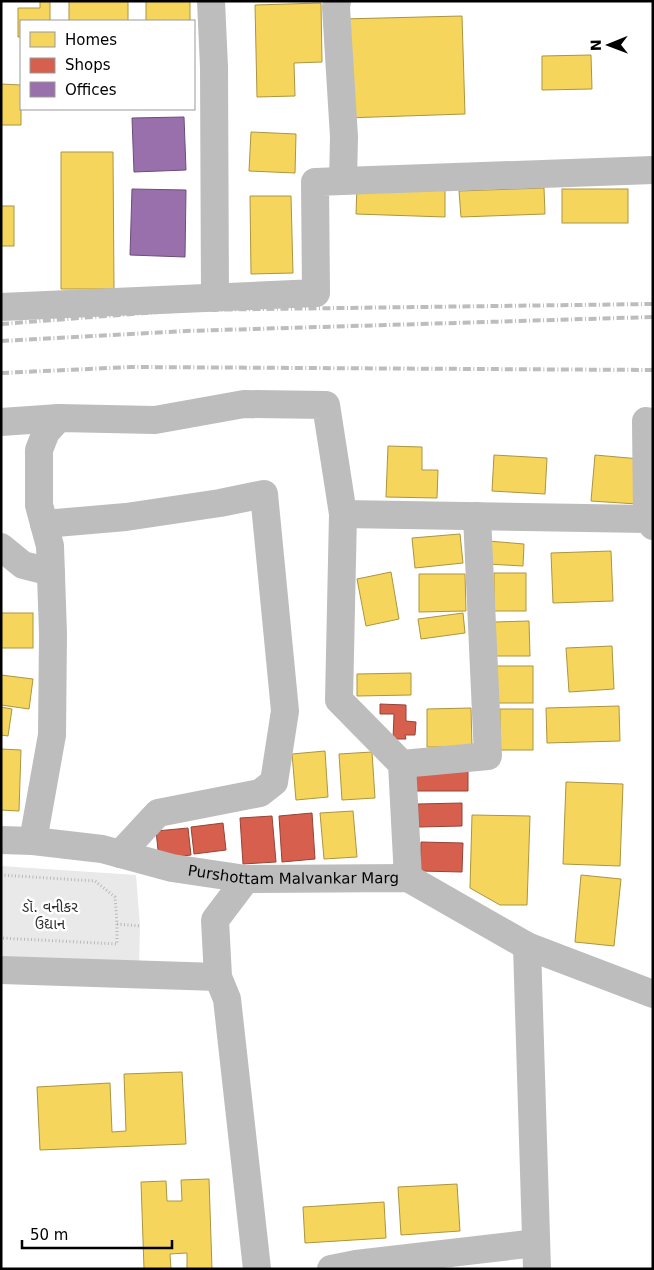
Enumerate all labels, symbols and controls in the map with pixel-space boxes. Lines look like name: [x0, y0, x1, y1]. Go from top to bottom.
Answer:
legend: [20, 20, 195, 110]
north arrow: [584, 20, 634, 70]
text: Homes: [65, 31, 117, 49]
text: N: [588, 39, 604, 51]
text: Shops: [65, 56, 111, 74]
text: Offices: [65, 81, 117, 99]
street label: Purshottam Malvankar Marg: [187, 861, 399, 888]
park label: ડૉ. વનીકર ઉદ્યાન: [22, 898, 78, 933]
scale bar: [22, 1218, 172, 1250]
text: 50 m: [30, 1226, 68, 1244]

